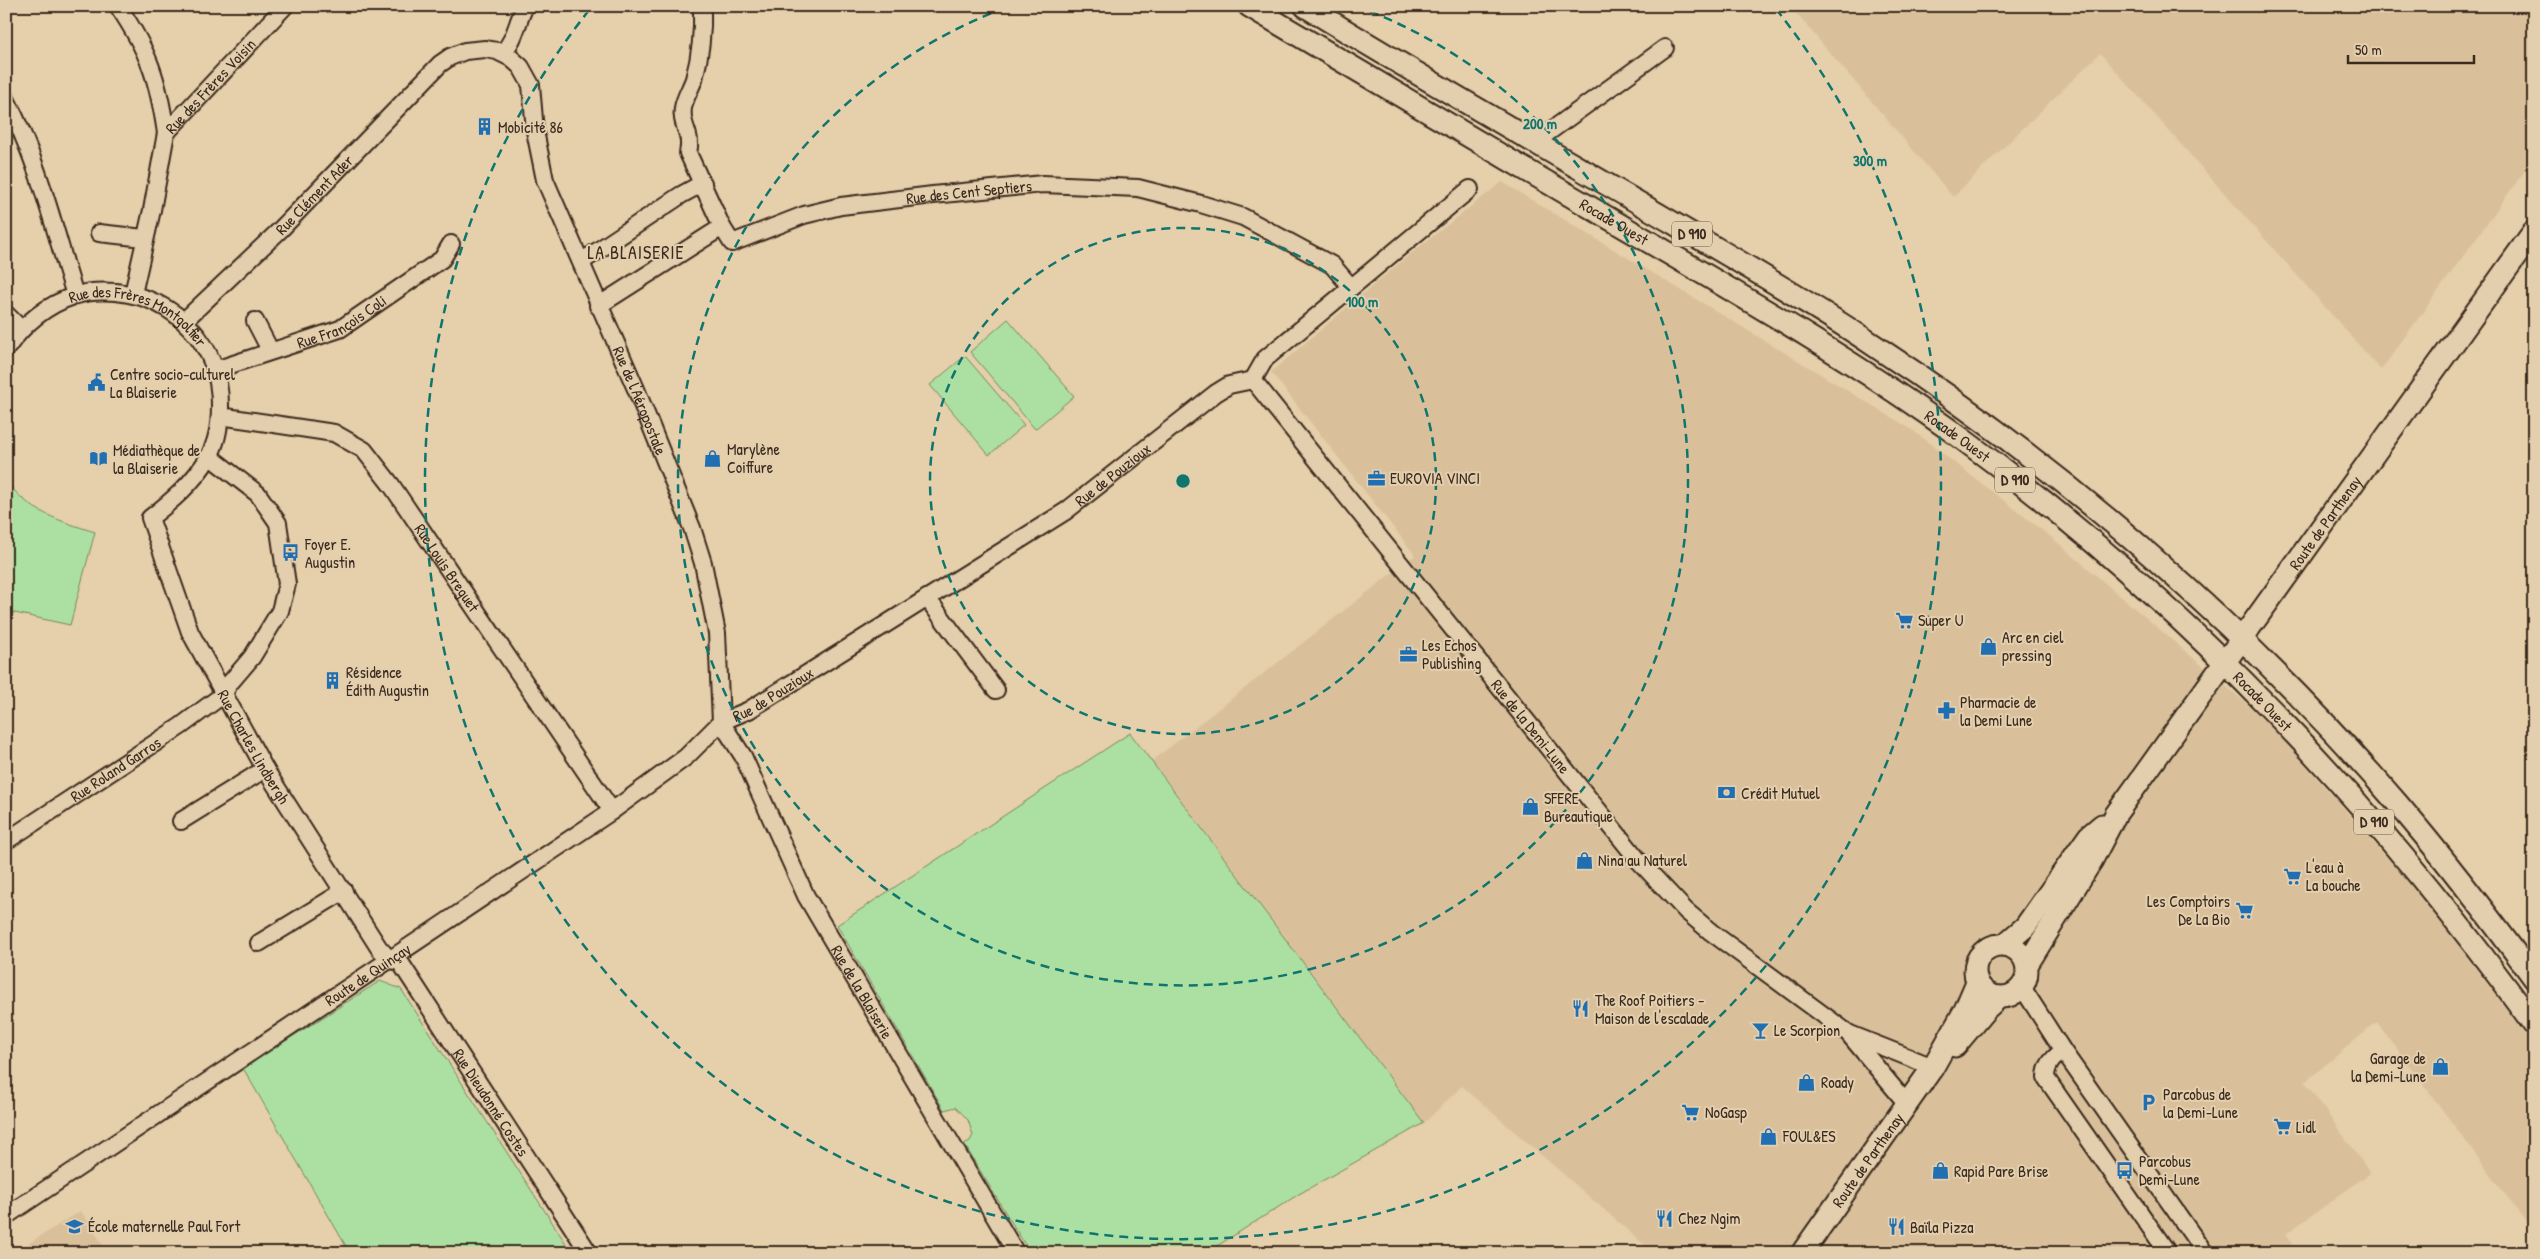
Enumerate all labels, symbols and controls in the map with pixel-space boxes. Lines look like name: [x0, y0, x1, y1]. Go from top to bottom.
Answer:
scale bar: [2348, 32, 2474, 64]
street label: Rue des Frères Voisin: [160, 33, 260, 138]
text: 50 m: [2355, 39, 2382, 60]
text: 200 m: [1523, 113, 1557, 134]
place label: Mobicité 86: [498, 116, 563, 138]
building icon: Mobicité 86: [474, 117, 494, 137]
street label: Rue Clément Ader: [270, 150, 358, 240]
text: 300 m: [1853, 150, 1887, 171]
street label: Rue des Cent Septiers: [905, 174, 1033, 209]
street label: Rocade Ouest: [1576, 193, 1653, 250]
road number: D 910: [1672, 222, 1712, 246]
district label: LA BLAISERIE: [587, 240, 685, 265]
street label: Rue des Frères Montgolfier: [66, 280, 212, 351]
street label: Rue François Coli: [294, 290, 391, 353]
text: 100 m: [1346, 291, 1378, 312]
street label: Rue de l'Aéropostale: [608, 343, 673, 459]
place label: Centre socio-culturel La Blaiserie: [110, 363, 236, 403]
public building icon: Centre socio-culturel La Blaiserie: [86, 373, 106, 393]
street label: Rocade Ouest: [1920, 405, 1995, 467]
place label: Marylène Coiffure: [727, 438, 781, 478]
street label: Rue de Pouzioux: [1070, 438, 1155, 511]
place label: Médiathèque de la Blaiserie: [113, 439, 201, 479]
shop icon: Marylène Coiffure: [703, 448, 723, 468]
library icon: Médiathèque de la Blaiserie: [89, 449, 109, 469]
place label: EUROVIA VINCI: [1390, 467, 1480, 489]
office icon: EUROVIA VINCI: [1366, 468, 1386, 488]
road number: D 910: [1995, 468, 2035, 492]
street label: Route de Parthenay: [2284, 471, 2366, 574]
centre of rings: [1174, 472, 1192, 490]
street label: Rue Louis Breguet: [410, 519, 485, 617]
place label: Foyer E. Augustin: [304, 533, 355, 573]
bus stop icon: Foyer E. Augustin: [281, 543, 301, 563]
place label: Super U: [1918, 609, 1964, 631]
supermarket icon: Super U: [1894, 610, 1914, 630]
place label: Arc en ciel pressing: [2002, 626, 2064, 666]
place label: Les Echos Publishing: [1422, 634, 1481, 674]
shop icon: Arc en ciel pressing: [1978, 636, 1998, 656]
office icon: Les Echos Publishing: [1398, 644, 1418, 664]
place label: Résidence Édith Augustin: [346, 661, 429, 701]
street label: Rue de Pouzioux: [729, 661, 818, 727]
street label: Rocade Ouest: [2229, 666, 2298, 736]
building icon: Résidence Édith Augustin: [322, 671, 342, 691]
street label: Rue de la Demi-Lune: [1486, 674, 1576, 779]
street label: Rue Charles Lindbergh: [213, 686, 295, 808]
place label: Pharmacie de la Demi Lune: [1960, 691, 2037, 731]
pharmacy icon: Pharmacie de la Demi Lune: [1936, 701, 1956, 721]
street label: Rue Roland Garros: [66, 731, 165, 807]
place label: Crédit Mutuel: [1741, 782, 1820, 804]
bank icon: Crédit Mutuel: [1717, 783, 1737, 803]
place label: SFERE Bureautique: [1544, 787, 1614, 827]
shop icon: SFERE Bureautique: [1520, 797, 1540, 817]
road number: D 910: [2354, 810, 2394, 834]
place label: Nina au Naturel: [1598, 849, 1688, 871]
shop icon: Nina au Naturel: [1574, 850, 1594, 870]
place label: L'eau à La bouche: [2306, 856, 2361, 896]
supermarket icon: L'eau à La bouche: [2282, 866, 2302, 886]
place label: Les Comptoirs De La Bio: [2147, 890, 2231, 930]
supermarket icon: Les Comptoirs De La Bio: [2234, 900, 2254, 920]
street label: Route de Quinçay: [320, 938, 415, 1011]
street label: Rue de la Blaiserie: [826, 941, 899, 1043]
place label: The Roof Poitiers - Maison de l'escalade: [1595, 989, 1710, 1029]
restaurant icon: The Roof Poitiers - Maison de l'escalade: [1571, 999, 1591, 1019]
place label: Le Scorpion: [1774, 1019, 1840, 1041]
bar icon: Le Scorpion: [1750, 1020, 1770, 1040]
street label: Rue Dieudonné Costes: [448, 1044, 534, 1160]
place label: Garage de la Demi-Lune: [2351, 1047, 2427, 1087]
shop icon: Garage de la Demi-Lune: [2430, 1057, 2450, 1077]
place label: Roady: [1821, 1071, 1854, 1093]
shop icon: Roady: [1797, 1072, 1817, 1092]
place label: Parcobus de la Demi-Lune: [2163, 1083, 2239, 1123]
parking icon: Parcobus de la Demi-Lune: [2139, 1093, 2159, 1113]
place label: NoGasp: [1705, 1101, 1747, 1123]
supermarket icon: NoGasp: [1681, 1102, 1701, 1122]
street label: Route de Parthenay: [1827, 1108, 1909, 1212]
place label: Lidl: [2296, 1116, 2317, 1138]
supermarket icon: Lidl: [2272, 1117, 2292, 1137]
place label: FOUL&ES: [1782, 1125, 1836, 1147]
shop icon: FOUL&ES: [1759, 1126, 1779, 1146]
place label: Parcobus Demi-Lune: [2139, 1150, 2200, 1190]
place label: Rapid Pare Brise: [1954, 1160, 2049, 1182]
bus stop icon: Parcobus Demi-Lune: [2115, 1160, 2135, 1180]
shop icon: Rapid Pare Brise: [1930, 1161, 1950, 1181]
place label: Chez Ngim: [1678, 1207, 1741, 1229]
restaurant icon: Chez Ngim: [1654, 1208, 1674, 1228]
place label: École maternelle Paul Fort: [88, 1215, 241, 1237]
school or university icon: École maternelle Paul Fort: [64, 1216, 84, 1236]
place label: Baïla Pizza: [1910, 1216, 1973, 1238]
restaurant icon: Baïla Pizza: [1886, 1217, 1906, 1237]

